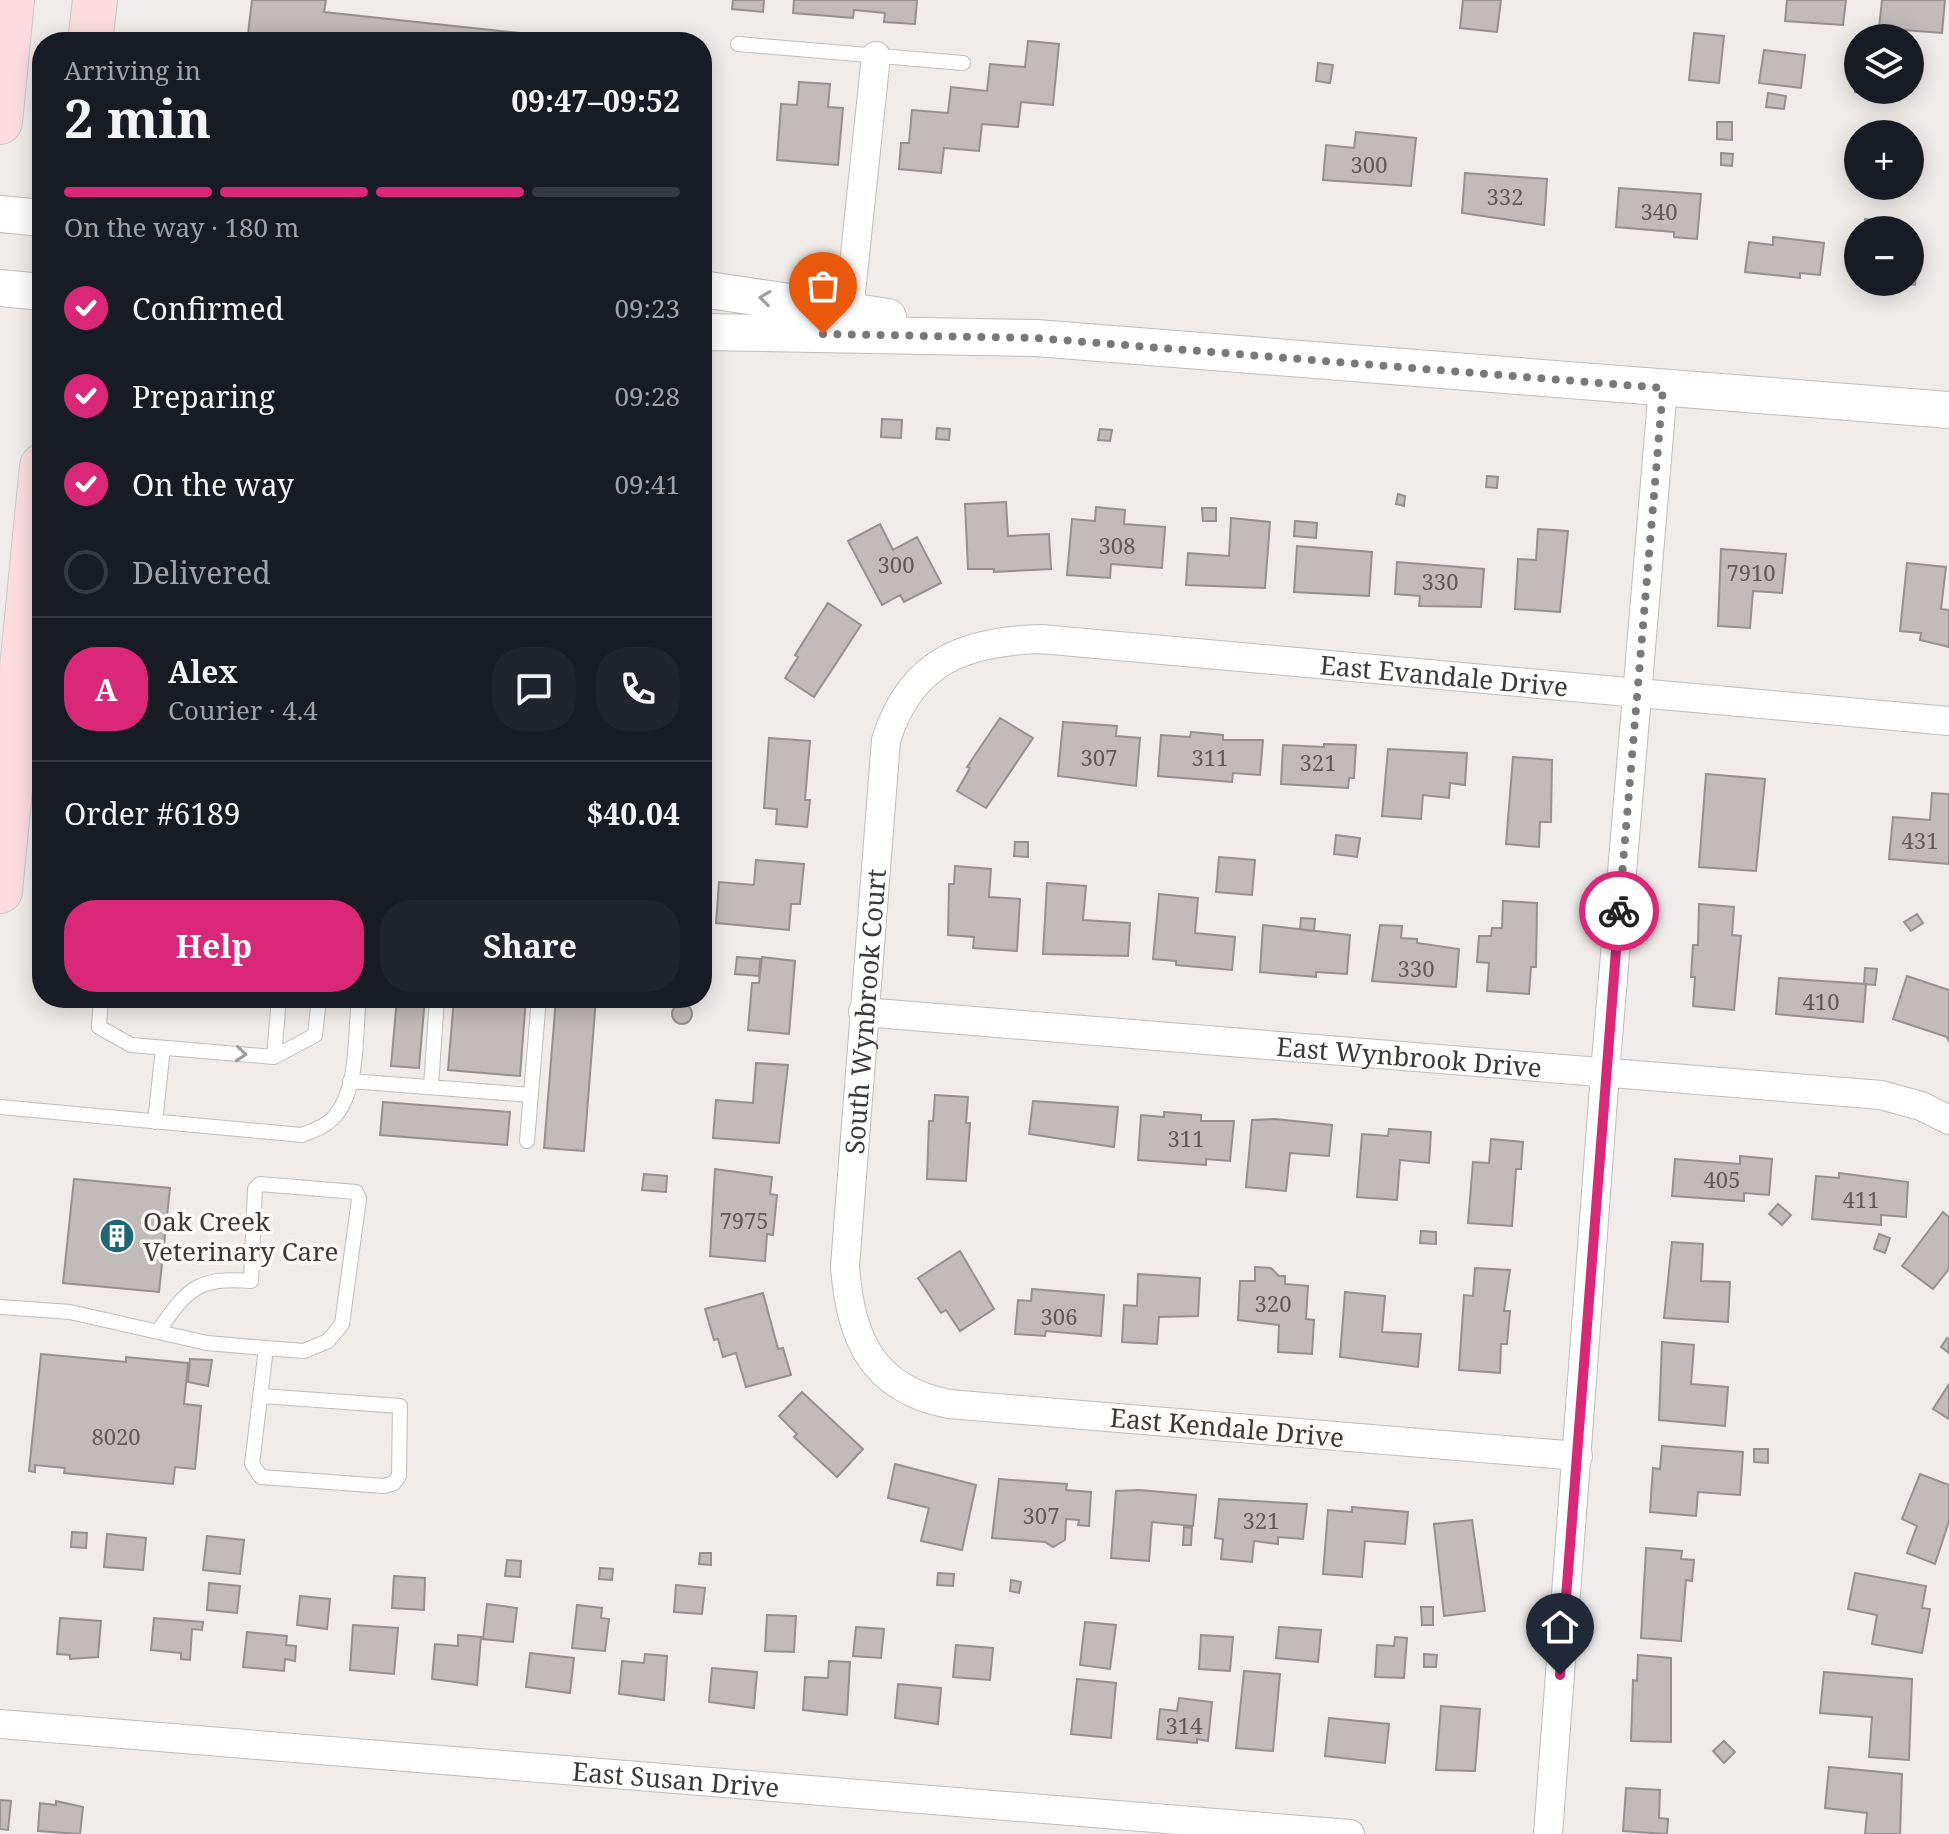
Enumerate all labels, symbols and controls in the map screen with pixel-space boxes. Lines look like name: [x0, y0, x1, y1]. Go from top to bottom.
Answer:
map controls: [1844, 24, 1924, 296]
button: layers: [1844, 24, 1924, 104]
text: Arriving in: [64, 52, 201, 88]
text: 09:47–09:52: [511, 80, 680, 121]
text: 2 min: [64, 82, 211, 153]
button: +: [1844, 120, 1924, 200]
house number: 300: [1351, 149, 1387, 179]
house number: 332: [1487, 181, 1523, 211]
house number: 340: [1641, 196, 1677, 226]
text: On the way · 180 m: [64, 209, 299, 245]
button: −: [1844, 216, 1924, 296]
pin: [789, 252, 857, 334]
icon: bag: [801, 264, 845, 308]
icon: check: [64, 286, 108, 330]
text: Confirmed: [132, 288, 284, 329]
text: 09:23: [614, 290, 680, 326]
one-way arrow: [758, 290, 772, 307]
icon: check: [64, 374, 108, 418]
text: Preparing: [132, 376, 275, 417]
text: 09:28: [614, 378, 680, 414]
icon: check: [64, 462, 108, 506]
text: On the way: [132, 464, 294, 505]
text: 09:41: [614, 466, 680, 502]
house number: 308: [1099, 530, 1135, 560]
house number: 300: [878, 549, 914, 579]
text: Delivered: [132, 552, 271, 593]
house number: 7910: [1726, 557, 1776, 587]
house number: 330: [1422, 566, 1458, 596]
street label: East Evandale Drive: [1318, 646, 1570, 705]
button: chat: [492, 647, 576, 731]
button: phone: [596, 647, 680, 731]
text: Alex: [168, 651, 238, 692]
text: A: [95, 669, 117, 710]
text: Courier · 4.4: [168, 692, 318, 728]
house number: 307: [1081, 742, 1117, 772]
house number: 311: [1192, 742, 1228, 772]
house number: 321: [1300, 747, 1336, 777]
text: Order #6189: [64, 793, 241, 834]
text: $40.04: [586, 793, 680, 834]
house number: 431: [1902, 825, 1938, 855]
street label: South Wynbrook Court: [836, 868, 894, 1155]
courier: [1579, 871, 1659, 951]
icon: bike: [1597, 889, 1641, 933]
button: Help: [64, 900, 364, 992]
button: Share: [380, 900, 680, 992]
house number: 330: [1398, 953, 1434, 983]
house number: 410: [1803, 986, 1839, 1016]
street label: East Wynbrook Drive: [1275, 1028, 1543, 1085]
one-way arrow: [235, 1045, 248, 1062]
house number: 311: [1168, 1123, 1204, 1153]
house number: 405: [1704, 1164, 1740, 1194]
house number: 411: [1843, 1184, 1879, 1214]
place label: Oak Creek Veterinary Care: [143, 1203, 338, 1269]
house number: 7975: [719, 1205, 769, 1235]
building icon: Oak Creek Veterinary Care: [98, 1217, 136, 1255]
house number: 320: [1255, 1288, 1291, 1318]
house number: 306: [1041, 1301, 1077, 1331]
street label: East Kendale Drive: [1109, 1399, 1345, 1455]
house number: 8020: [91, 1421, 141, 1451]
house number: 307: [1023, 1500, 1059, 1530]
house number: 321: [1243, 1505, 1279, 1535]
pin: [1526, 1593, 1594, 1675]
icon: home: [1538, 1605, 1582, 1649]
house number: 314: [1166, 1710, 1202, 1740]
street label: East Susan Drive: [571, 1753, 781, 1805]

